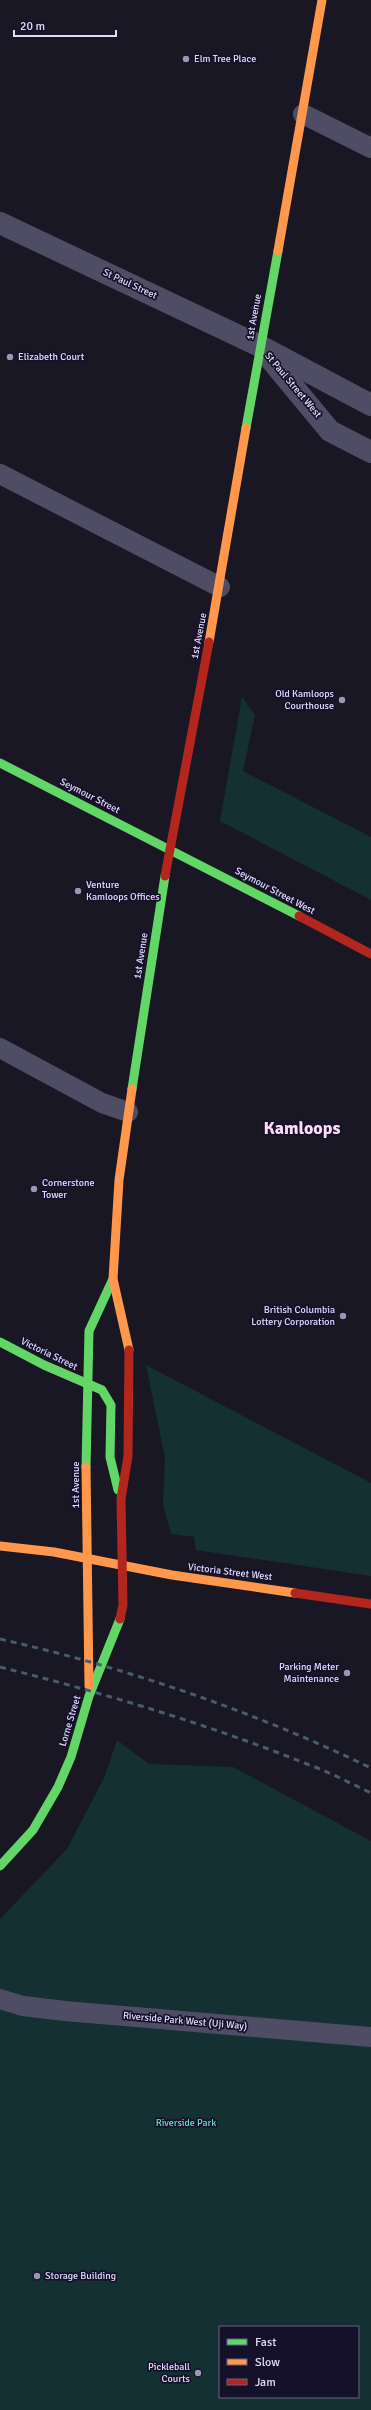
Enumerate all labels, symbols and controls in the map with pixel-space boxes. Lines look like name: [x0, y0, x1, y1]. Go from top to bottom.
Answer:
scale bar: [14, 12, 116, 38]
text: 20 m: [20, 19, 45, 34]
place label: Elm Tree Place: [194, 53, 256, 65]
marker: Elm Tree Place: [181, 54, 191, 64]
street label: St Paul Street: [101, 266, 159, 302]
street label: 1st Avenue: [244, 293, 264, 341]
street label: St Paul Street West: [262, 350, 324, 420]
place label: Elizabeth Court: [18, 351, 85, 363]
marker: Elizabeth Court: [5, 352, 15, 362]
street label: 1st Avenue: [189, 612, 209, 660]
place label: Old Kamloops Courthouse: [275, 688, 335, 712]
marker: Old Kamloops Courthouse: [337, 695, 347, 705]
street label: Seymour Street: [58, 776, 122, 816]
street label: Seymour Street West: [233, 865, 317, 917]
place label: Venture Kamloops Offices: [86, 879, 160, 903]
marker: Venture Kamloops Offices: [73, 886, 83, 896]
street label: 1st Avenue: [131, 932, 151, 980]
district label: Kamloops: [264, 1117, 340, 1139]
place label: Cornerstone Tower: [42, 1177, 94, 1201]
marker: Cornerstone Tower: [29, 1184, 39, 1194]
place label: British Columbia Lottery Corporation: [251, 1304, 335, 1328]
marker: British Columbia Lottery Corporation: [338, 1311, 348, 1321]
street label: Victoria Street: [19, 1335, 80, 1373]
street label: 1st Avenue: [70, 1462, 82, 1508]
street label: Victoria Street West: [187, 1561, 273, 1583]
place label: Parking Meter Maintenance: [279, 1661, 339, 1685]
marker: Parking Meter Maintenance: [342, 1668, 352, 1678]
street label: Lorne Street: [57, 1694, 84, 1748]
street label: Riverside Park West (Uji Way): [122, 2010, 248, 2032]
park label: Riverside Park: [156, 2117, 216, 2129]
place label: Storage Building: [45, 2270, 116, 2282]
marker: Storage Building: [32, 2271, 42, 2281]
legend: [219, 2326, 359, 2398]
text: Fast: [255, 2335, 276, 2350]
text: Slow: [255, 2355, 280, 2370]
place label: Pickleball Courts: [148, 2361, 191, 2385]
marker: Pickleball Courts: [193, 2368, 203, 2378]
text: Jam: [255, 2375, 276, 2390]

